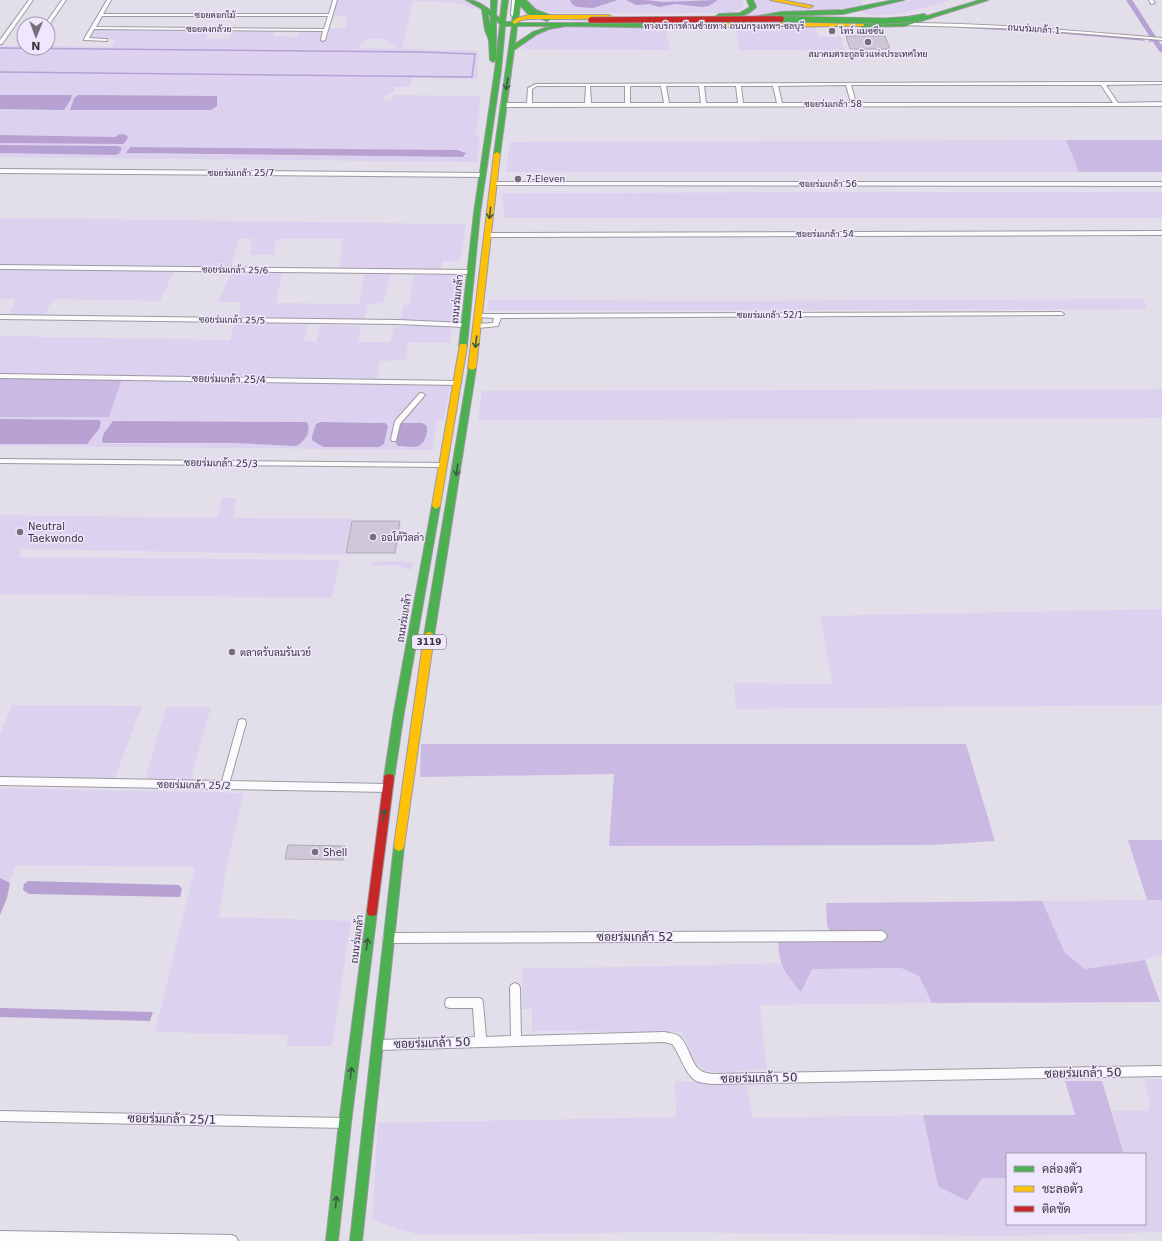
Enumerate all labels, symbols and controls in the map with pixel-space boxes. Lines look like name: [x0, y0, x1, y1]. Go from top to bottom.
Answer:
street label: ซอยดอกไม้: [195, 10, 236, 20]
north arrow: [16, 16, 56, 56]
street label: ทางบริการด้านซ้ายทาง ถนนกรุงเทพฯ-ชลบุรี: [644, 20, 805, 32]
street label: ถนนร่มเกล้า 1: [1007, 22, 1061, 36]
street label: ซอยดงกล้วย: [186, 24, 232, 34]
place label: ไทร์ แมชชีน: [839, 25, 884, 36]
marker: ไทร์ แมชชีน: [827, 26, 837, 36]
marker: สมาคมตระกูลจิวแห่งประเทศไทย: [863, 37, 873, 47]
text: N: [31, 39, 41, 52]
place label: สมาคมตระกูลจิวแห่งประเทศไทย: [808, 49, 928, 60]
one-way arrow: [503, 77, 511, 90]
street label: ซอยร่มเกล้า 58: [804, 99, 862, 109]
street label: ซอยร่มเกล้า 25/7: [208, 168, 274, 178]
marker: 7-Eleven: [513, 174, 523, 184]
place label: 7-Eleven: [526, 174, 565, 184]
street label: ซอยร่มเกล้า 56: [799, 179, 857, 189]
one-way arrow: [487, 206, 494, 219]
street label: ซอยร่มเกล้า 54: [796, 229, 854, 239]
street label: ซอยร่มเกล้า 25/6: [202, 264, 269, 276]
street label: ถนนร่มเกล้า: [448, 274, 465, 324]
street label: ซอยร่มเกล้า 52/1: [737, 310, 803, 320]
street label: ซอยร่มเกล้า 25/5: [199, 314, 265, 326]
one-way arrow: [472, 335, 480, 348]
street label: ซอยร่มเกล้า 25/4: [192, 372, 266, 385]
street label: ซอยร่มเกล้า 25/3: [184, 456, 258, 469]
one-way arrow: [453, 463, 461, 476]
place label: Neutral Taekwondo: [27, 521, 84, 544]
marker: Neutral Taekwondo: [15, 527, 25, 537]
place label: ออโต้วิลล่า: [381, 531, 424, 543]
marker: ออโต้วิลล่า: [368, 532, 378, 542]
street label: ถนนร่มเกล้า: [394, 593, 413, 643]
road number: 3119: [412, 635, 446, 649]
place label: ตลาดรับลมรันเวย์: [240, 645, 311, 658]
marker: ตลาดรับลมรันเวย์: [227, 647, 237, 657]
street label: ซอยร่มเกล้า 25/2: [157, 778, 231, 791]
one-way arrow: [380, 809, 388, 822]
marker: Shell: [310, 847, 320, 857]
place label: Shell: [323, 847, 347, 858]
street label: ถนนร่มเกล้า: [348, 914, 365, 964]
street label: ซอยร่มเกล้า 52: [597, 930, 673, 944]
one-way arrow: [363, 938, 371, 951]
street label: ซอยร่มเกล้า 50: [393, 1035, 471, 1051]
street label: ซอยร่มเกล้า 50: [1044, 1065, 1122, 1081]
one-way arrow: [347, 1067, 355, 1080]
street label: ซอยร่มเกล้า 50: [720, 1070, 798, 1086]
street label: ซอยร่มเกล้า 25/1: [128, 1111, 216, 1127]
legend: [1006, 1153, 1146, 1225]
text: คล่องตัว: [1042, 1162, 1082, 1176]
text: ชะลอตัว: [1042, 1182, 1083, 1196]
one-way arrow: [332, 1196, 340, 1209]
text: ติดขัด: [1042, 1202, 1071, 1216]

